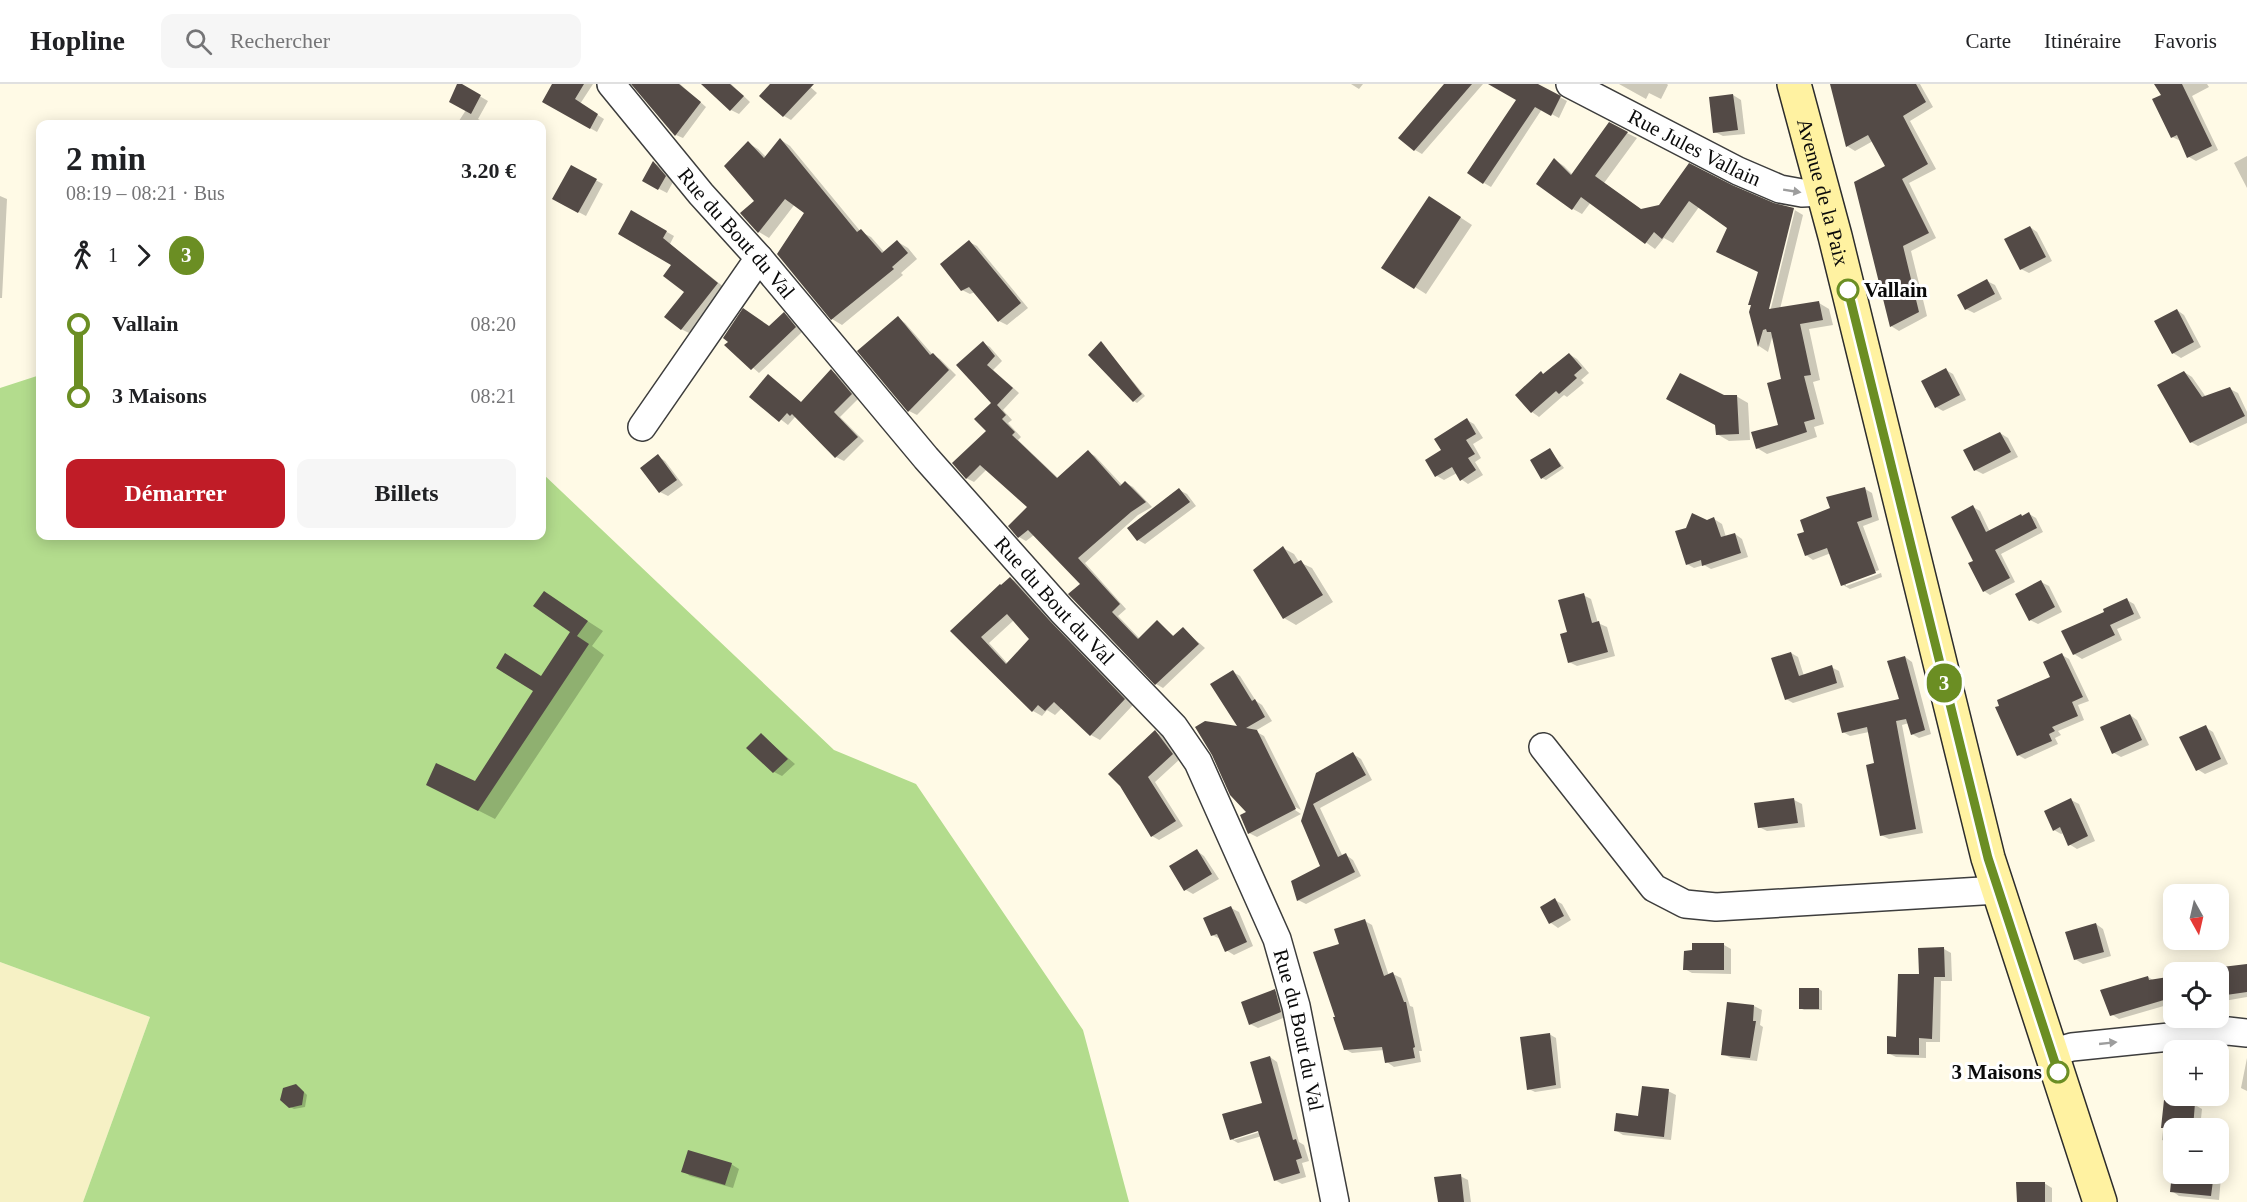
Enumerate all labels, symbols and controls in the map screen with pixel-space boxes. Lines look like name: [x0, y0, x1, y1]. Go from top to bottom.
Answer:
search box: [161, 14, 581, 68]
text: Hopline: [30, 25, 125, 56]
icon: search: [182, 25, 215, 58]
text: Rechercher: [230, 28, 330, 53]
text: Carte: [1966, 29, 2011, 53]
text: Itinéraire: [2044, 29, 2121, 53]
text: Favoris: [2154, 29, 2217, 53]
street label: Rue Jules Vallain: [1624, 104, 1765, 192]
street label: Avenue de la Paix: [1792, 116, 1854, 269]
text: 2 min: [66, 141, 146, 177]
text: 3.20 €: [461, 158, 516, 183]
street label: Rue du Bout du Val: [673, 163, 800, 304]
text: 08:19 – 08:21 · Bus: [66, 182, 225, 204]
one-way arrow: [1783, 187, 1802, 196]
icon: walk: [66, 239, 99, 272]
icon: forward: [127, 239, 160, 272]
text: 3: [181, 243, 192, 267]
text: 1: [108, 244, 118, 266]
place label: Vallain: [1864, 278, 1928, 302]
marker: Vallain: [1837, 279, 1859, 301]
text: Vallain: [112, 311, 178, 336]
text: 08:20: [470, 313, 516, 335]
text: 3 Maisons: [112, 383, 207, 408]
text: 08:21: [470, 385, 516, 407]
button: Démarrer: [66, 459, 285, 528]
button: Billets: [297, 459, 516, 528]
street label: Rue du Bout du Val: [990, 532, 1119, 670]
line badge: 3: [1924, 664, 1964, 702]
text: 3: [1939, 671, 1949, 695]
north arrow: [2163, 884, 2229, 950]
map controls: [2163, 884, 2229, 1184]
street label: Rue du Bout du Val: [1268, 946, 1329, 1113]
button: locate: [2163, 962, 2229, 1028]
one-way arrow: [2099, 1038, 2118, 1048]
button: +: [2163, 1040, 2229, 1106]
place label: 3 Maisons: [1952, 1060, 2042, 1084]
marker: 3 Maisons: [2047, 1061, 2069, 1083]
button: −: [2163, 1118, 2229, 1184]

